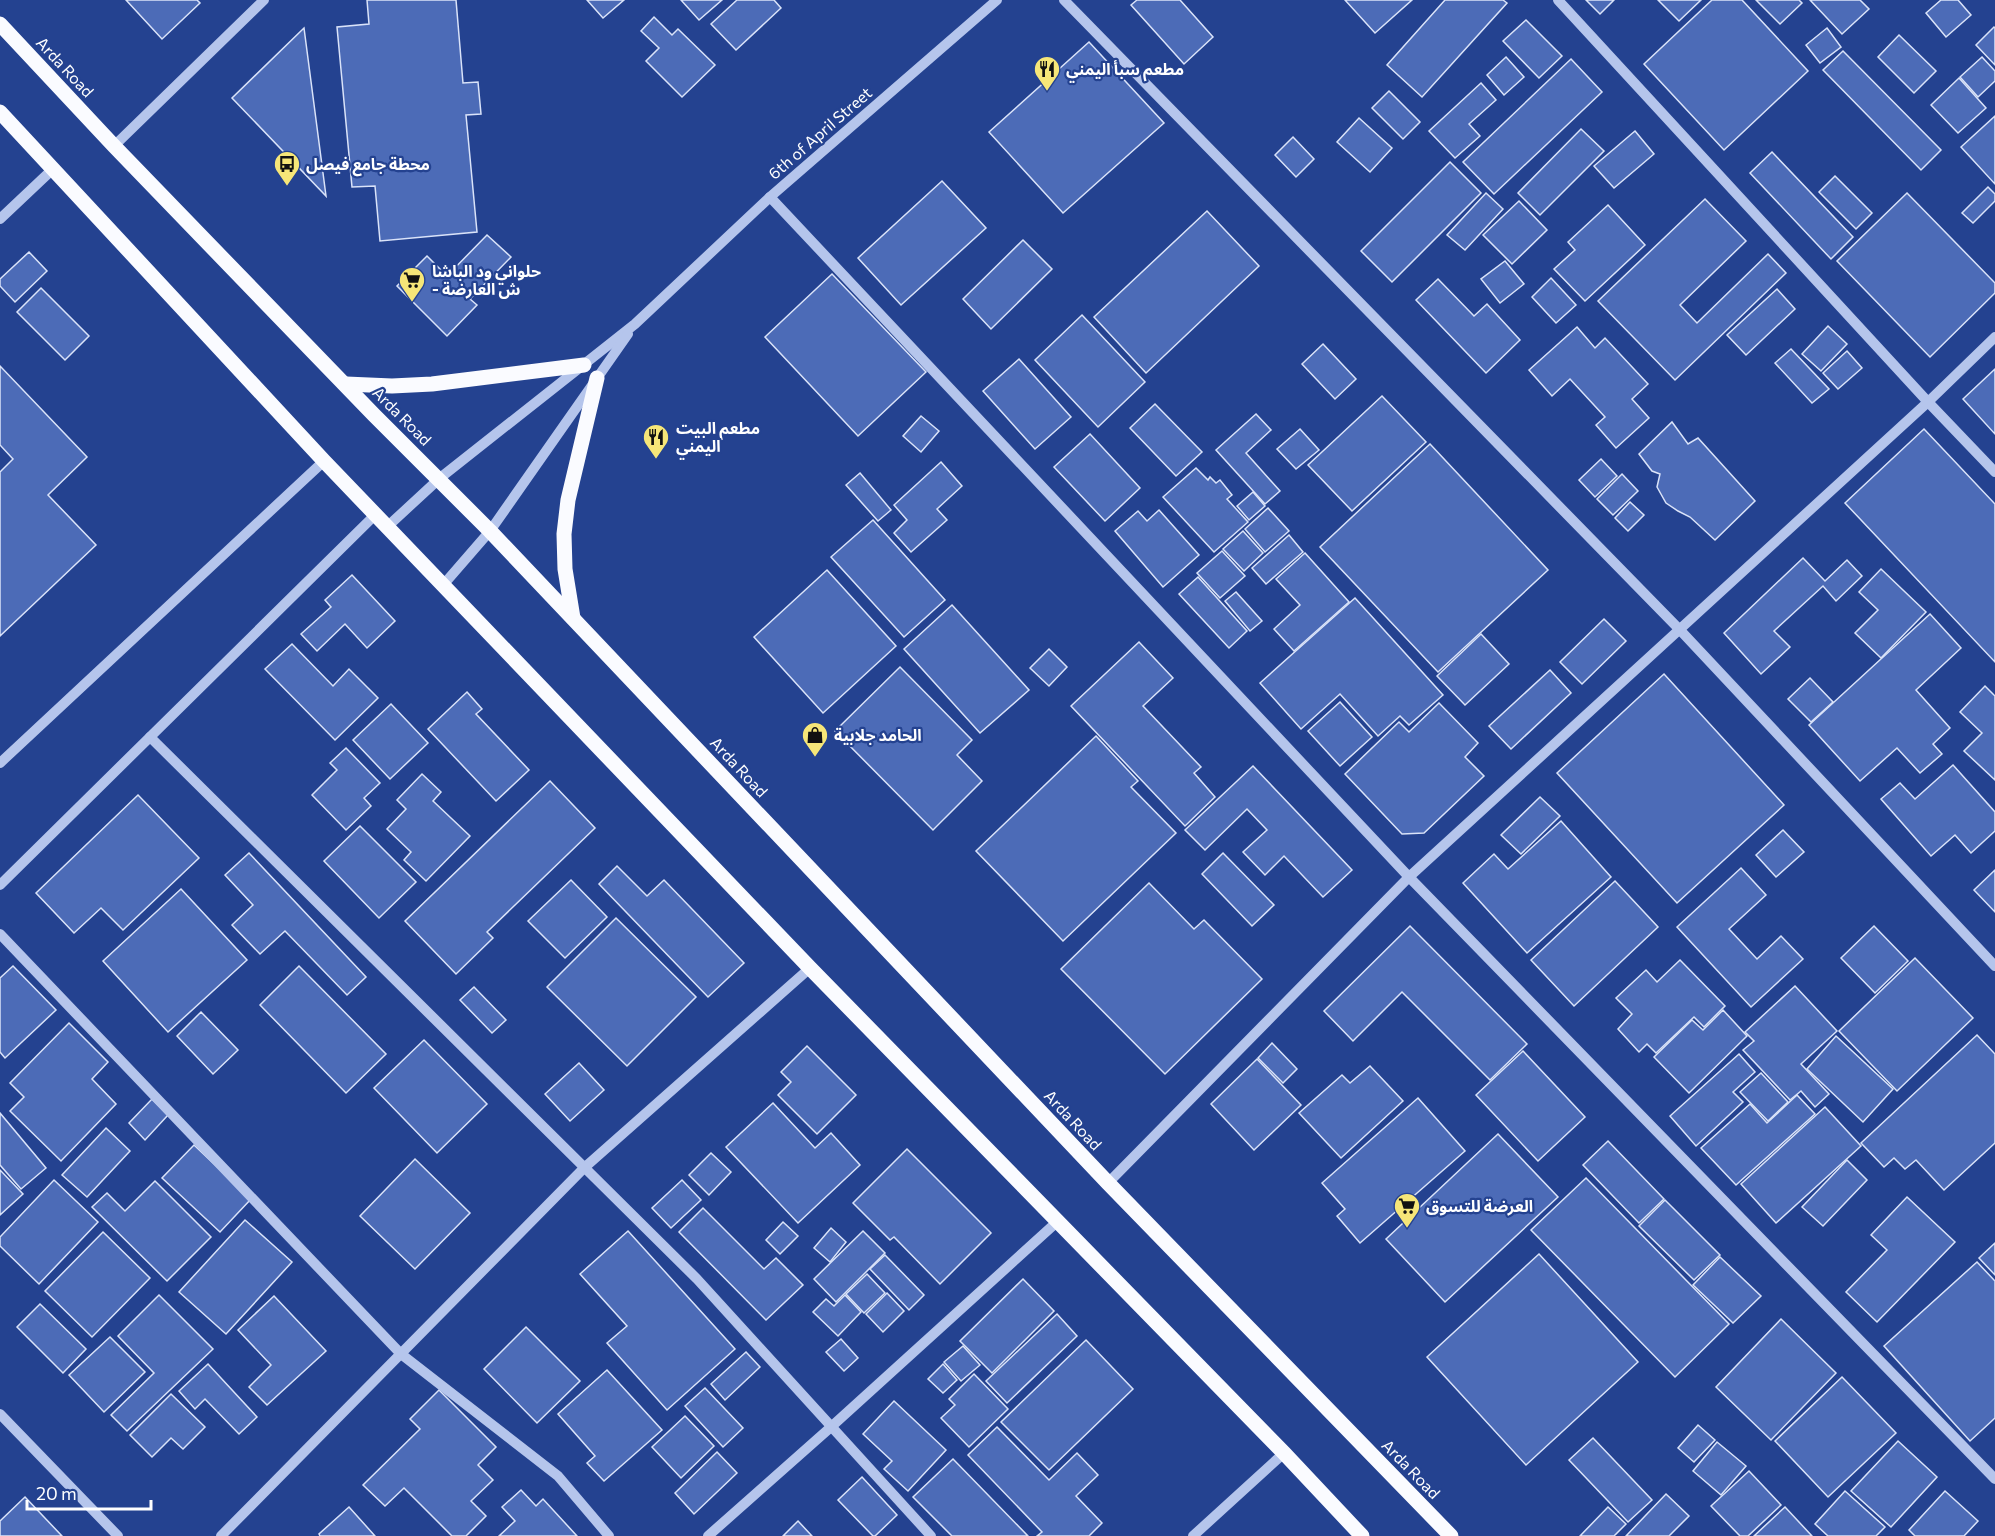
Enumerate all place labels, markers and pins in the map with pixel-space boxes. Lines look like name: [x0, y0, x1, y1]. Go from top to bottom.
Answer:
restaurant icon: مطعم سبأ اليمني: [1032, 54, 1062, 92]
place label: مطعم سبأ اليمني: [1066, 59, 1184, 83]
bus stop icon: محطة جامع فيصل: [272, 149, 302, 187]
place label: محطة جامع فيصل: [306, 154, 430, 177]
place label: حلواني ود الباشا - ش العارضة: [432, 261, 541, 299]
supermarket icon: حلواني ود الباشا - ش العارضة: [397, 265, 427, 303]
place label: مطعم البيت اليمني: [676, 418, 760, 460]
restaurant icon: مطعم البيت اليمني: [641, 422, 671, 460]
shop icon: الحامد جلابية: [800, 720, 830, 758]
place label: الحامد جلابية: [834, 725, 922, 745]
supermarket icon: العرضة للتسوق: [1392, 1191, 1422, 1229]
place label: العرضة للتسوق: [1426, 1196, 1533, 1216]

